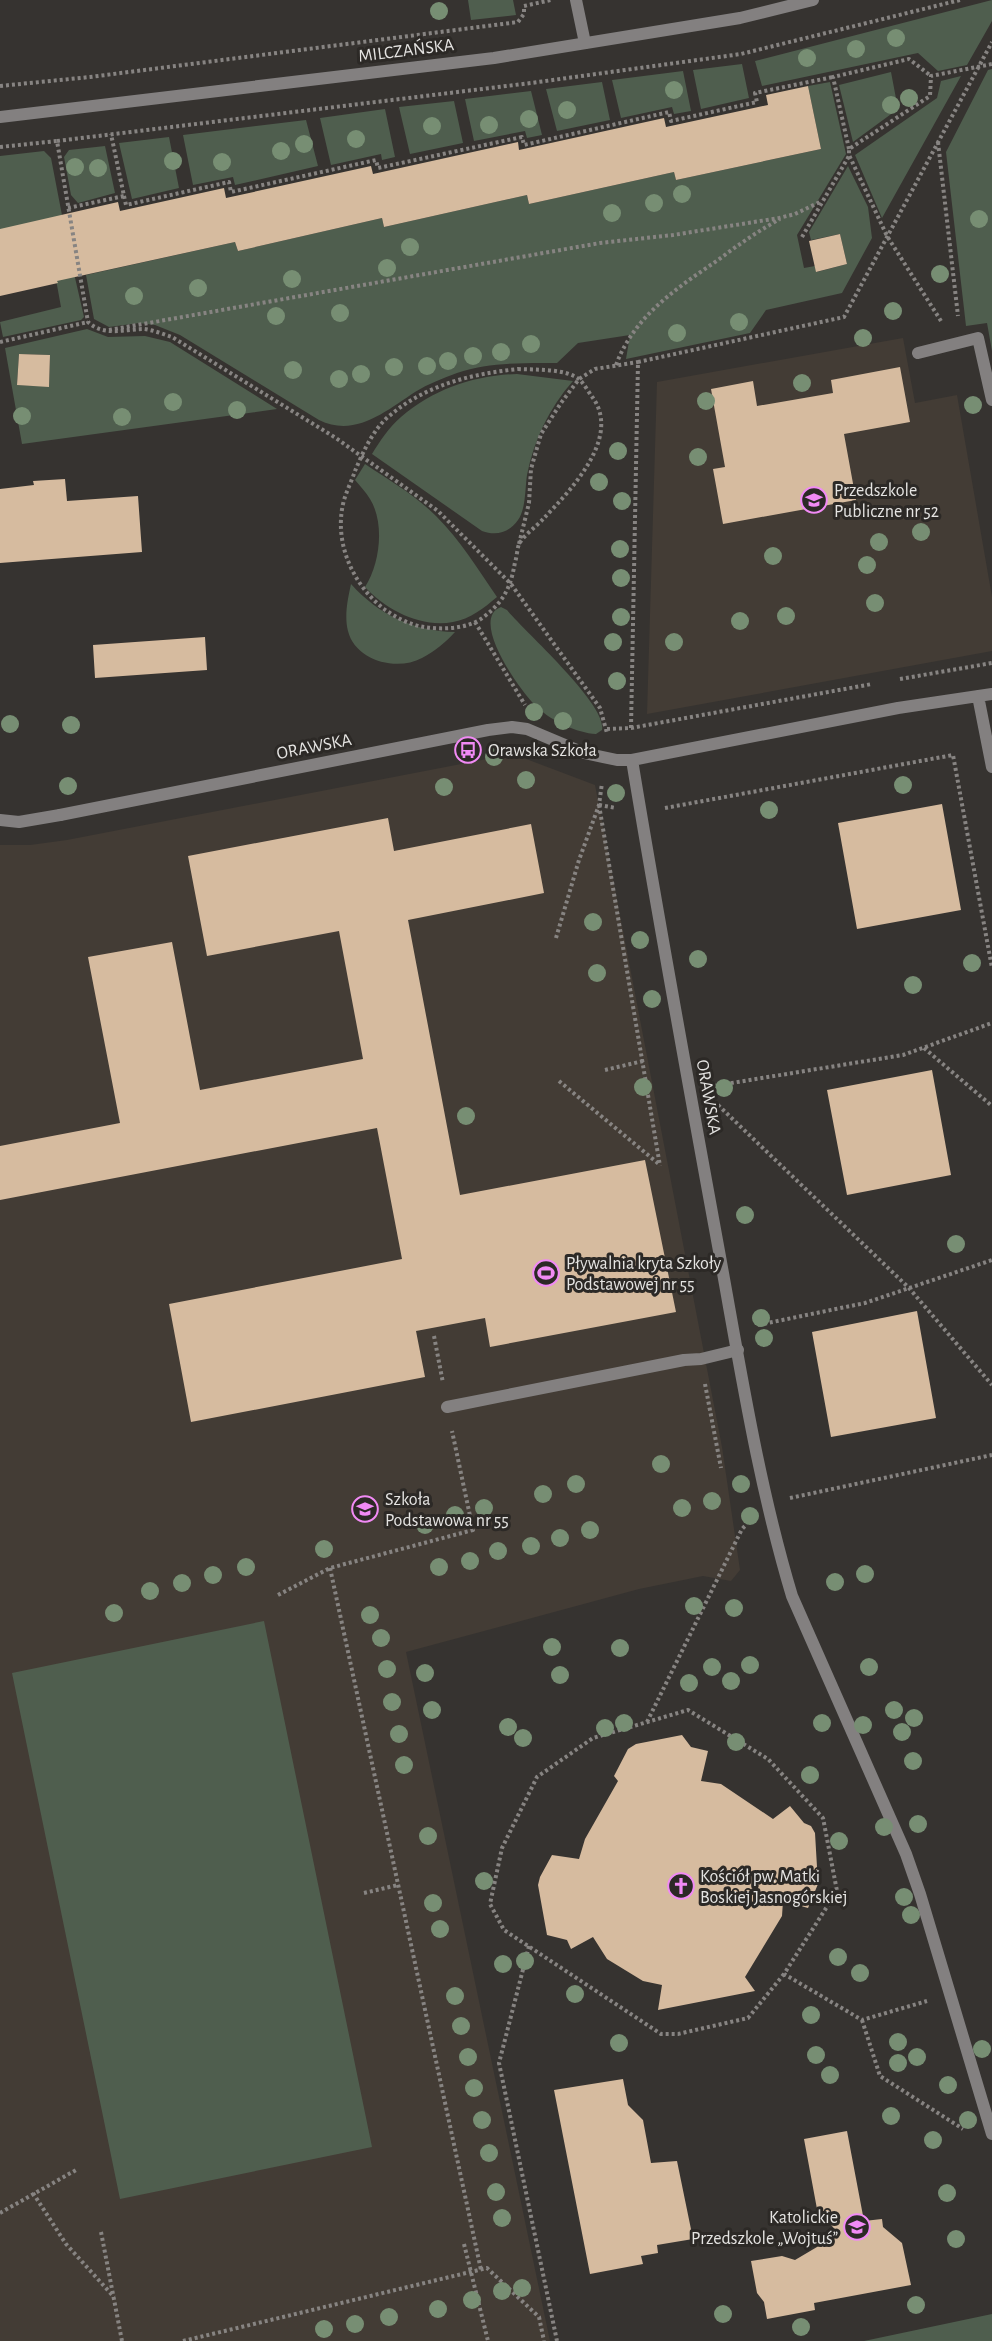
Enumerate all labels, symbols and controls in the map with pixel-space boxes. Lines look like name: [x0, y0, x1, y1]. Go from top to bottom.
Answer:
street label: MILCZAŃSKA: [357, 33, 456, 66]
place label: Przedszkole Publiczne nr 52: [834, 482, 939, 521]
school or university icon: Przedszkole Publiczne nr 52: [799, 485, 829, 515]
street label: ORAWSKA: [275, 731, 354, 763]
bus stop icon: Orawska Szkoła: [453, 735, 483, 765]
place label: Orawska Szkoła: [488, 742, 597, 760]
street label: ORAWSKA: [693, 1058, 724, 1137]
place label: Pływalnia kryta Szkoły Podstawowej nr 55: [566, 1255, 722, 1294]
sports icon: Pływalnia kryta Szkoły Podstawowej nr 55: [531, 1258, 561, 1288]
place label: Szkoła Podstawowa nr 55: [385, 1491, 509, 1530]
school or university icon: Szkoła Podstawowa nr 55: [350, 1494, 380, 1524]
place label: Kościół pw. Matki Boskiej Jasnogórskiej: [700, 1868, 847, 1907]
church icon: Kościół pw. Matki Boskiej Jasnogórskiej: [666, 1871, 696, 1901]
place label: Katolickie Przedszkole „Wojtuś”: [691, 2209, 838, 2248]
school or university icon: Katolickie Przedszkole „Wojtuś”: [842, 2212, 872, 2242]

